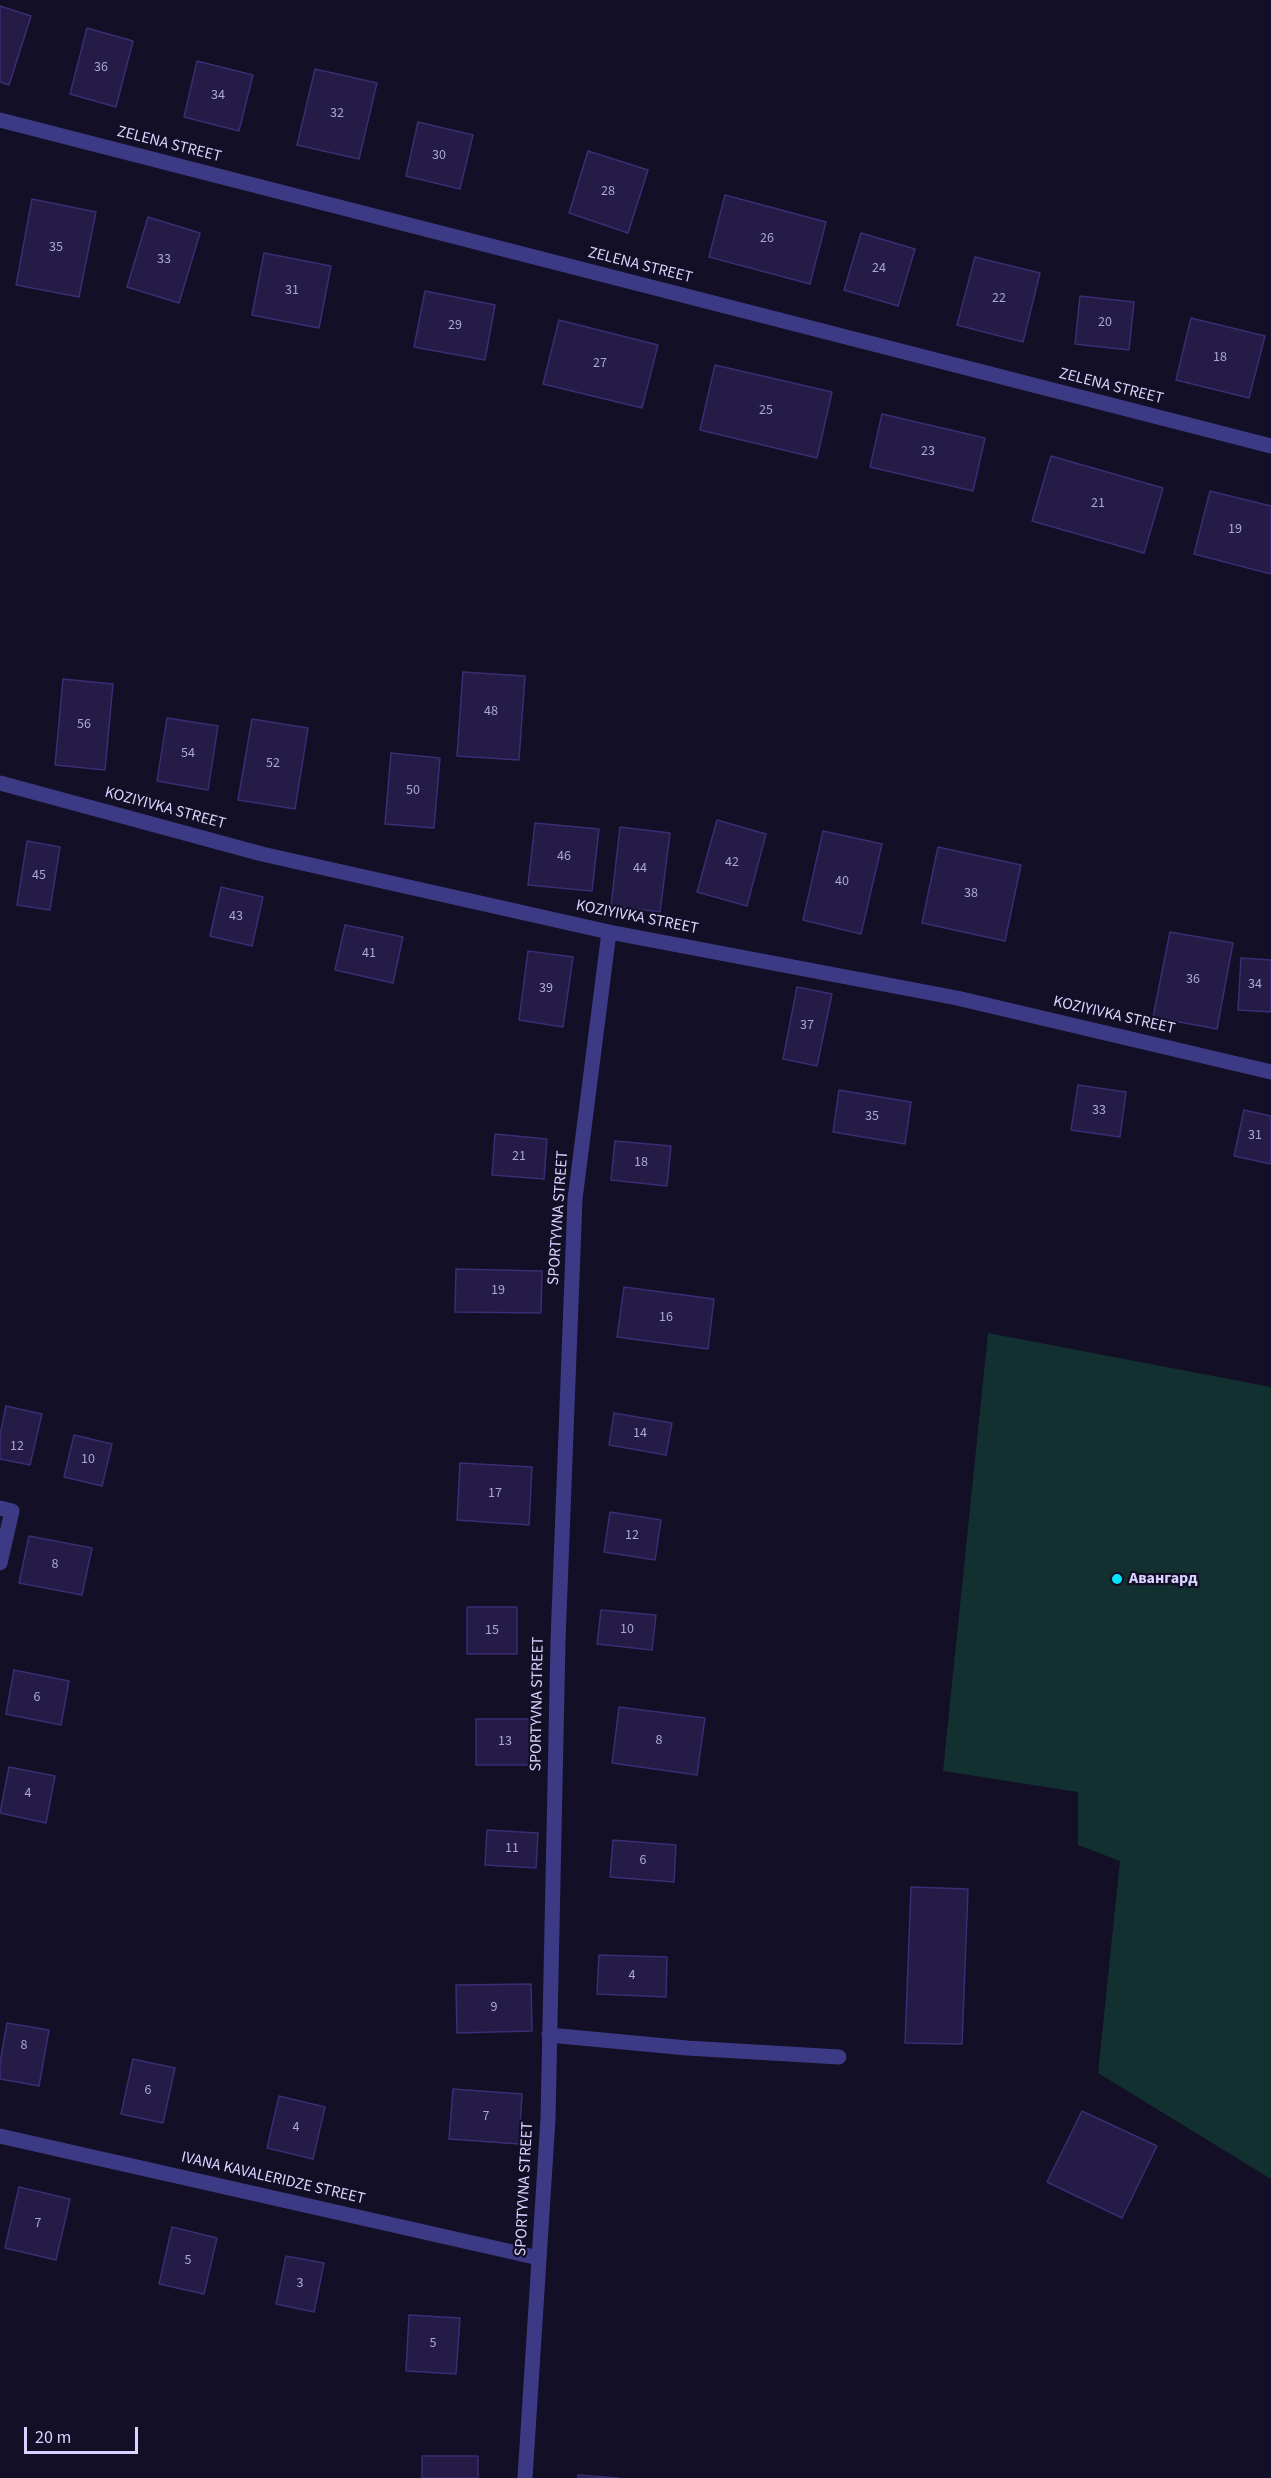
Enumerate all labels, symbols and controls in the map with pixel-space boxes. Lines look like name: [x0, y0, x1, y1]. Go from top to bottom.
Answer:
house number: 36: [94, 60, 108, 76]
house number: 34: [211, 88, 225, 104]
house number: 32: [330, 106, 344, 122]
street label: ZELENA STREET: [115, 123, 223, 167]
house number: 30: [432, 148, 446, 164]
house number: 28: [601, 184, 615, 200]
house number: 26: [760, 231, 774, 247]
house number: 35: [49, 240, 63, 256]
street label: ZELENA STREET: [586, 244, 694, 288]
house number: 33: [157, 252, 171, 268]
house number: 24: [872, 261, 886, 277]
house number: 31: [285, 283, 299, 299]
house number: 22: [992, 291, 1006, 307]
house number: 20: [1098, 315, 1112, 331]
house number: 29: [448, 318, 462, 334]
house number: 18: [1213, 350, 1227, 366]
house number: 27: [593, 356, 607, 372]
street label: ZELENA STREET: [1057, 365, 1165, 409]
house number: 25: [759, 403, 773, 419]
house number: 23: [921, 444, 935, 460]
house number: 21: [1091, 496, 1105, 512]
house number: 19: [1228, 522, 1242, 538]
house number: 48: [484, 704, 498, 720]
house number: 56: [77, 717, 91, 733]
house number: 54: [181, 746, 195, 762]
house number: 52: [266, 756, 280, 772]
house number: 50: [406, 783, 420, 799]
street label: KOZIYIVKA STREET: [102, 784, 228, 834]
house number: 46: [557, 849, 571, 865]
house number: 42: [725, 855, 739, 871]
house number: 44: [633, 861, 647, 877]
house number: 45: [32, 868, 46, 884]
house number: 40: [835, 874, 849, 890]
house number: 38: [964, 886, 978, 902]
street label: KOZIYIVKA STREET: [574, 897, 700, 939]
house number: 43: [229, 909, 243, 925]
house number: 41: [362, 946, 376, 962]
house number: 36: [1186, 972, 1200, 988]
house number: 34: [1248, 977, 1262, 993]
house number: 39: [539, 981, 553, 997]
street label: KOZIYIVKA STREET: [1051, 993, 1177, 1039]
house number: 37: [800, 1018, 814, 1034]
house number: 33: [1092, 1103, 1106, 1119]
house number: 35: [865, 1109, 879, 1125]
house number: 31: [1248, 1128, 1262, 1144]
house number: 21: [512, 1149, 526, 1165]
street label: SPORTYVNA STREET: [545, 1150, 573, 1286]
house number: 18: [634, 1155, 648, 1171]
house number: 19: [491, 1283, 505, 1299]
house number: 16: [659, 1310, 673, 1326]
house number: 14: [633, 1426, 647, 1442]
house number: 12: [10, 1439, 24, 1455]
house number: 10: [81, 1452, 95, 1468]
house number: 17: [488, 1486, 502, 1502]
house number: 12: [625, 1528, 639, 1544]
house number: 8: [52, 1557, 58, 1573]
place label: Авангард: [1129, 1569, 1198, 1589]
marker: Авангард: [1110, 1572, 1124, 1586]
house number: 10: [620, 1622, 634, 1638]
house number: 15: [485, 1623, 499, 1639]
street label: SPORTYVNA STREET: [527, 1636, 549, 1772]
house number: 6: [34, 1690, 40, 1706]
house number: 8: [656, 1733, 662, 1749]
house number: 13: [498, 1734, 512, 1750]
house number: 4: [25, 1786, 31, 1802]
house number: 11: [505, 1841, 519, 1857]
house number: 6: [640, 1853, 646, 1869]
house number: 4: [629, 1968, 635, 1984]
house number: 9: [491, 2000, 497, 2016]
house number: 8: [21, 2038, 27, 2054]
house number: 6: [145, 2083, 151, 2099]
house number: 7: [483, 2109, 489, 2125]
house number: 4: [293, 2120, 299, 2136]
street label: SPORTYVNA STREET: [512, 2121, 538, 2257]
street label: IVANA KAVALERIDZE STREET: [179, 2148, 367, 2210]
house number: 7: [35, 2216, 41, 2232]
house number: 5: [185, 2253, 191, 2269]
house number: 3: [297, 2276, 303, 2292]
house number: 5: [430, 2336, 436, 2352]
scale bar: [27, 2415, 141, 2453]
text: 20 m: [35, 2425, 71, 2450]

